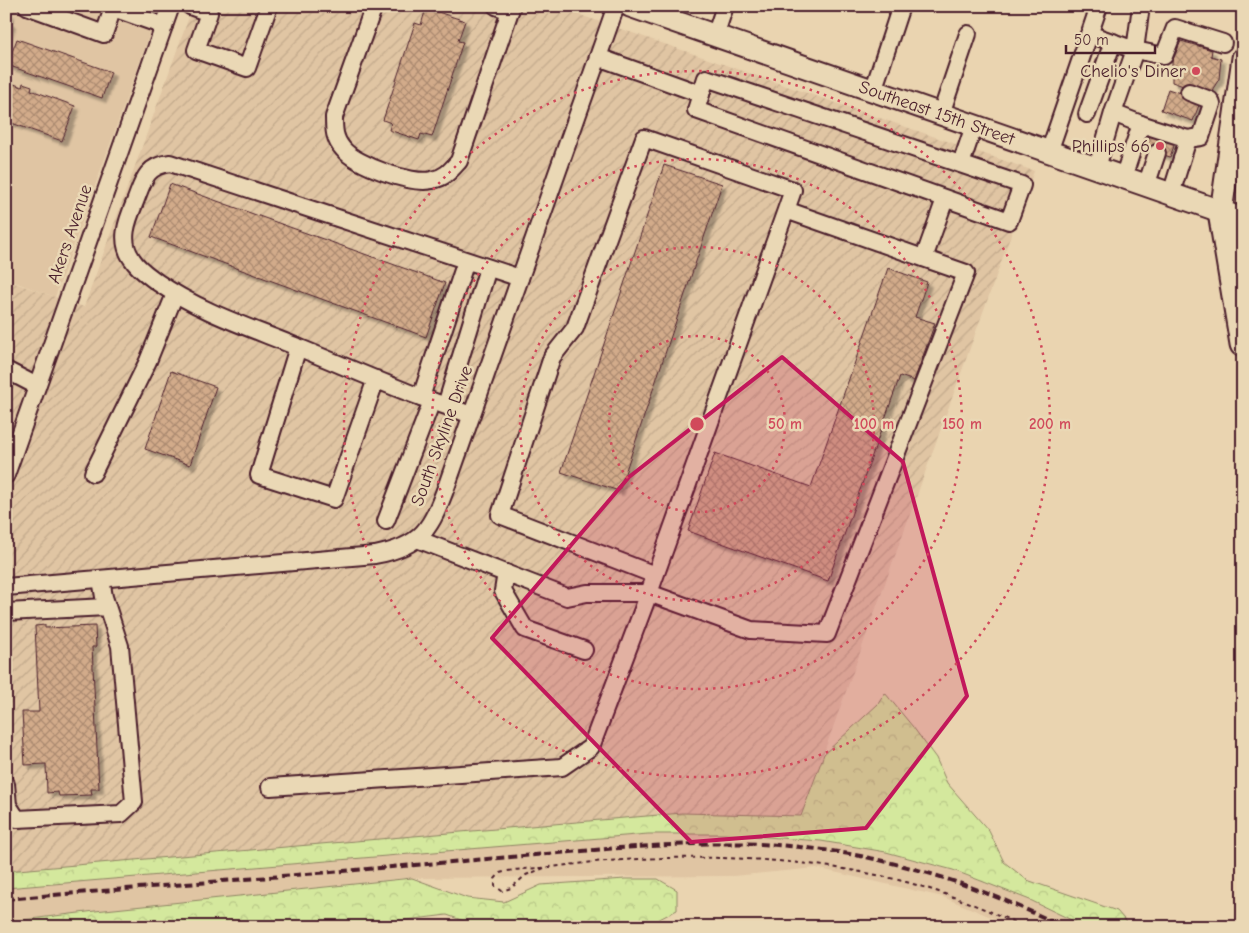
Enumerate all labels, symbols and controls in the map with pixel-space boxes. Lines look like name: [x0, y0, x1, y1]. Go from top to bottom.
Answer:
scale bar: [1066, 22, 1155, 54]
text: 50 m: [1074, 31, 1109, 49]
place label: Chelio's Diner: [1080, 61, 1187, 82]
marker: Chelio's Diner: [1190, 65, 1202, 77]
street label: Southeast 15th Street: [856, 76, 1018, 150]
place label: Phillips 66: [1072, 136, 1150, 157]
marker: Phillips 66: [1154, 140, 1166, 152]
street label: Akers Avenue: [43, 182, 97, 286]
street label: South Skyline Drive: [407, 363, 477, 509]
centre of rings: [688, 415, 706, 433]
text: 50 m: [768, 415, 802, 433]
text: 100 m: [854, 415, 894, 433]
text: 150 m: [942, 415, 982, 433]
text: 200 m: [1029, 415, 1071, 433]

